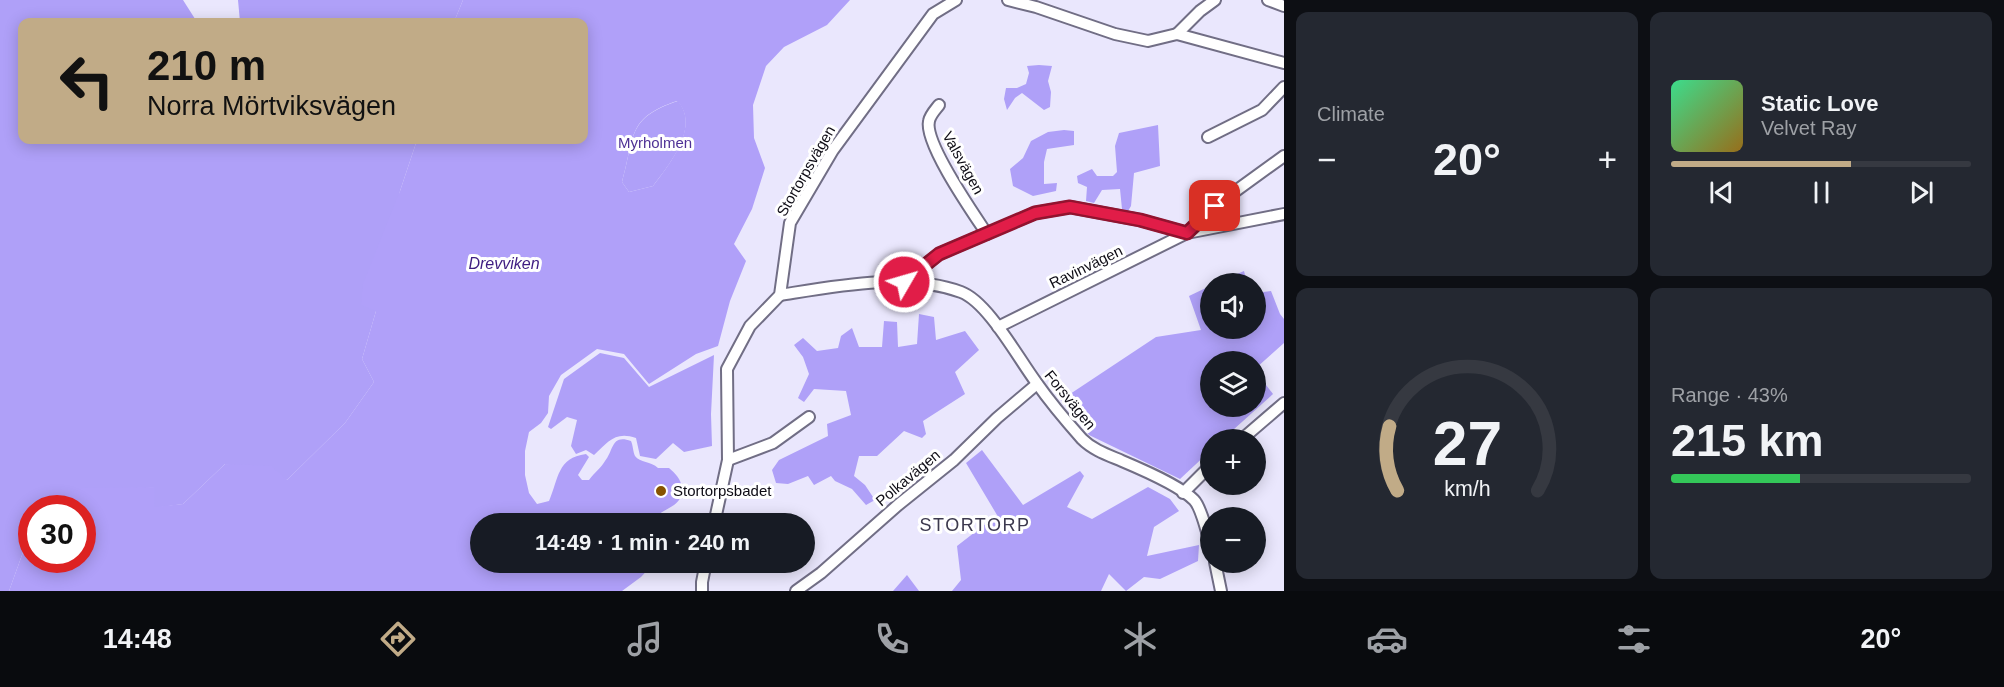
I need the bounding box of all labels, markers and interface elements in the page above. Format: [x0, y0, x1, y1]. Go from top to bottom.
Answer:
icon: left [48, 42, 126, 120]
text: 210 m [147, 42, 266, 89]
text: Norra Mörtviksvägen [147, 91, 396, 121]
text: Static Love [1761, 91, 1878, 116]
text: Climate [1317, 103, 1385, 125]
text: Velvet Ray [1761, 117, 1857, 139]
street label: Stortorpsvägen [773, 122, 838, 219]
street label: Valsvägen [939, 128, 988, 197]
park label: Myrholmen [618, 134, 692, 151]
text: 20° [1433, 134, 1501, 185]
text: − [1317, 141, 1336, 178]
text: + [1598, 141, 1617, 178]
icon: previous [1705, 176, 1738, 209]
icon: pause [1805, 176, 1838, 209]
icon: next [1905, 176, 1938, 209]
pin [1189, 180, 1240, 231]
icon: arrive [1198, 189, 1231, 222]
street label: Ravinvägen [1046, 242, 1125, 292]
position arrow [872, 250, 936, 314]
water label: Drevviken [468, 255, 540, 272]
map controls [1200, 273, 1266, 573]
button: sound [1200, 273, 1266, 339]
button: layers [1200, 351, 1266, 417]
street label: Forsvägen [1041, 367, 1099, 433]
text: Range · 43% [1671, 384, 1788, 406]
text: 27 [1432, 409, 1502, 478]
text: 215 km [1671, 415, 1824, 466]
button: + [1200, 429, 1266, 495]
street label: Polkavägen [872, 446, 943, 509]
text: km/h [1444, 477, 1490, 501]
place label: Stortorpsbadet [673, 482, 772, 499]
marker: Stortorpsbadet [654, 484, 668, 498]
speed limit sign: 30 [18, 495, 96, 573]
button: − [1200, 507, 1266, 573]
district label: STORTORP [919, 515, 1031, 535]
text: 14:49 · 1 min · 240 m [535, 530, 750, 555]
icon: directions [377, 618, 419, 660]
icon: music [624, 618, 666, 660]
icon: phone [871, 618, 913, 660]
icon: climate [1119, 618, 1161, 660]
icon: car [1366, 618, 1408, 660]
icon: filters [1613, 618, 1655, 660]
text: 14:48 [103, 624, 172, 654]
text: 20° [1860, 624, 1901, 654]

